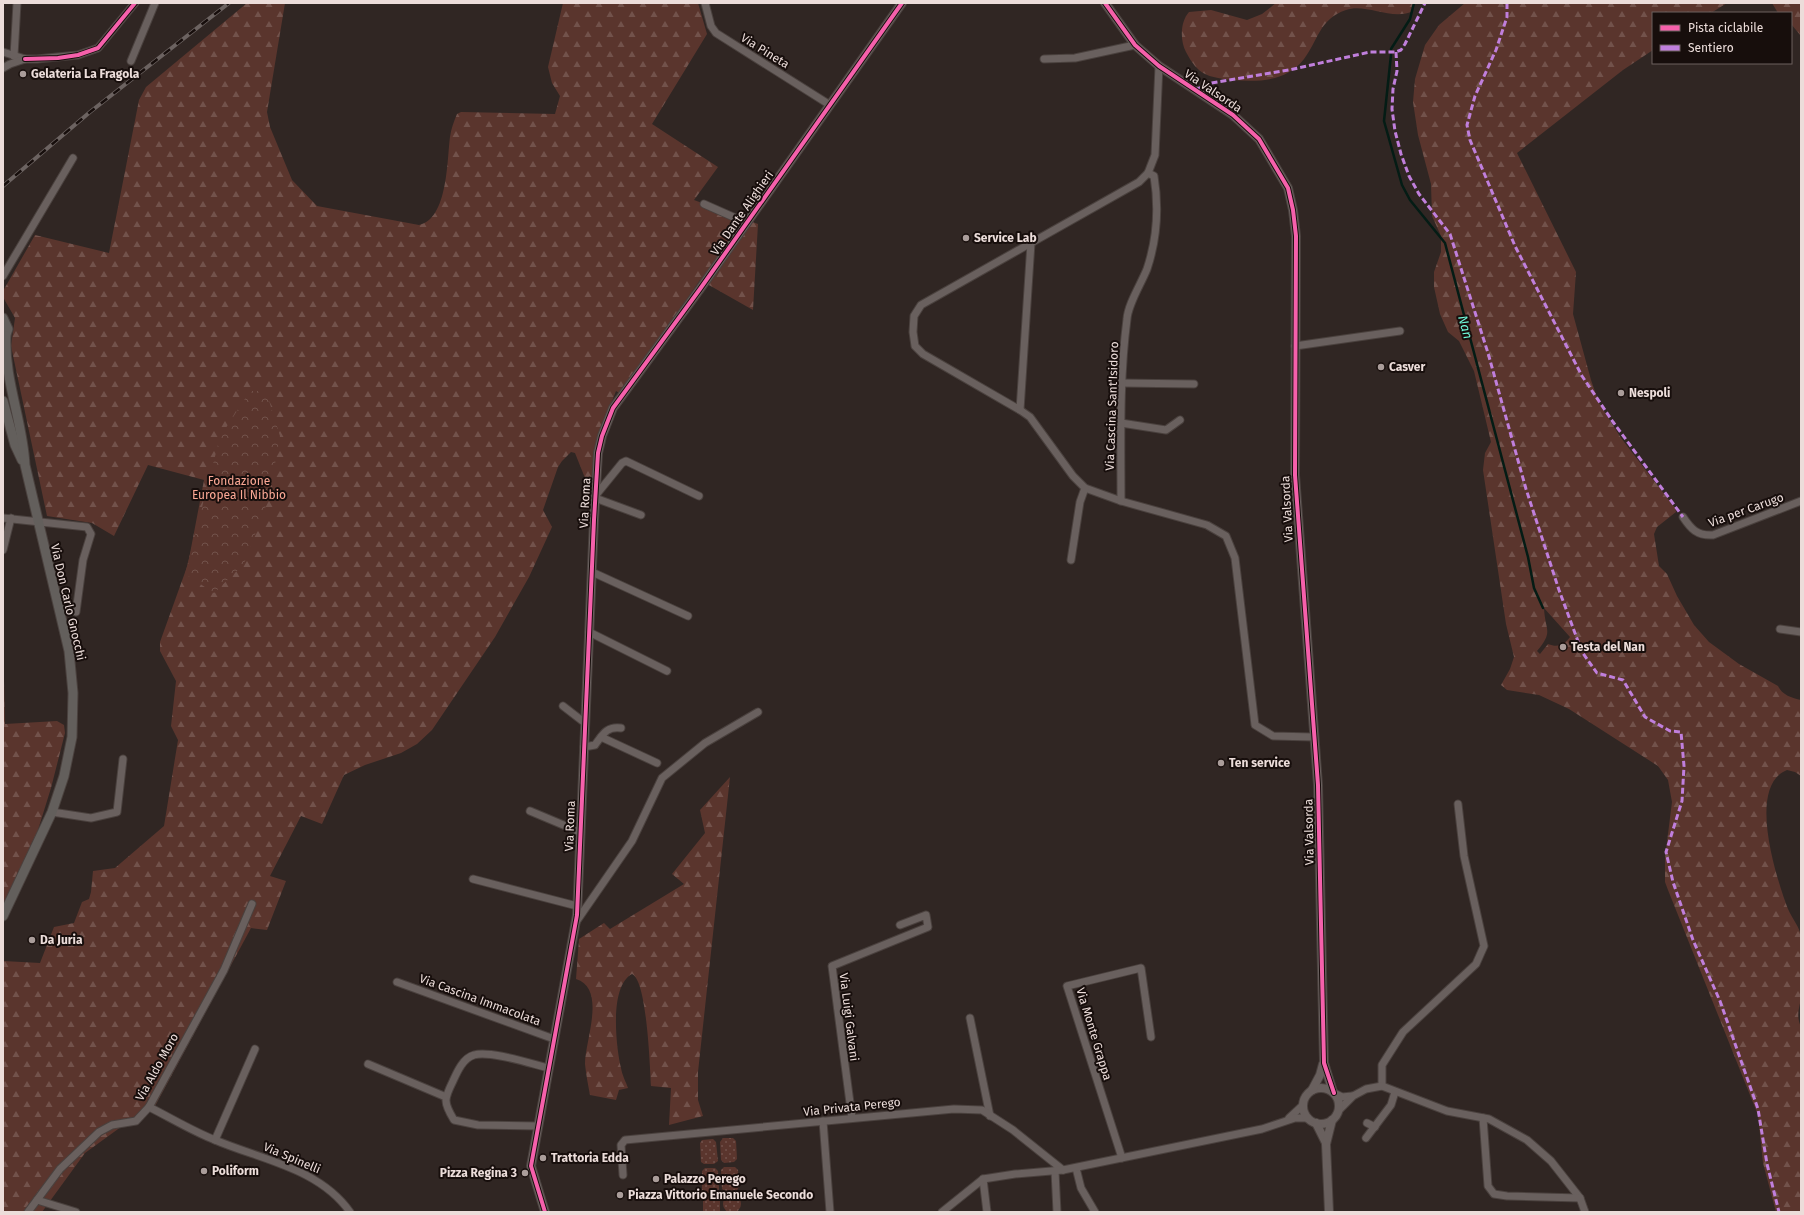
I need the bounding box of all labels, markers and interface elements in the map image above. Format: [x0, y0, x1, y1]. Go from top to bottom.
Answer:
legend [1652, 12, 1792, 64]
text: Pista ciclabile [1688, 21, 1763, 35]
street label: Via Pineta [738, 31, 792, 71]
text: Sentiero [1688, 41, 1734, 55]
place label: Gelateria La Fragola [31, 67, 140, 81]
street label: Via Valsorda [1182, 67, 1244, 115]
marker: Gelateria La Fragola [18, 69, 28, 79]
street label: Via Dante Alighieri [708, 168, 776, 258]
place label: Service Lab [974, 231, 1037, 245]
marker: Service Lab [961, 233, 971, 243]
water label: Nan [1455, 314, 1476, 341]
street label: Via Cascina Sant'Isidoro [1103, 341, 1121, 471]
place label: Casver [1389, 360, 1425, 374]
marker: Casver [1376, 362, 1386, 372]
place label: Nespoli [1629, 386, 1671, 400]
marker: Nespoli [1616, 388, 1626, 398]
park label: Fondazione Europea Il Nibbio [192, 474, 286, 502]
street label: Via Valsorda [1278, 475, 1296, 543]
street label: Via Roma [577, 477, 593, 529]
street label: Via per Carugo [1706, 490, 1786, 530]
street label: Via Don Carlo Gnocchi [48, 542, 88, 662]
place label: Testa del Nan [1571, 640, 1645, 654]
marker: Testa del Nan [1558, 642, 1568, 652]
place label: Ten service [1229, 756, 1290, 770]
marker: Ten service [1216, 758, 1226, 768]
street label: Via Valsorda [1301, 799, 1317, 865]
street label: Via Roma [562, 800, 578, 852]
place label: Da Juria [40, 933, 83, 947]
marker: Da Juria [27, 935, 37, 945]
street label: Via Cascina Immacolata [417, 972, 543, 1028]
street label: Via Luigi Galvani [837, 972, 861, 1062]
street label: Via Monte Grappa [1073, 986, 1115, 1082]
street label: Via Aldo Moro [133, 1031, 181, 1103]
street label: Via Privata Perego [803, 1095, 901, 1119]
street label: Via Spinelli [261, 1140, 323, 1176]
place label: Trattoria Edda [551, 1151, 629, 1165]
marker: Trattoria Edda [538, 1153, 548, 1163]
place label: Poliform [212, 1164, 259, 1178]
marker: Poliform [199, 1166, 209, 1176]
place label: Pizza Regina 3 [440, 1166, 517, 1180]
marker: Pizza Regina 3 [520, 1168, 530, 1178]
place label: Palazzo Perego [664, 1172, 746, 1186]
marker: Palazzo Perego [651, 1174, 661, 1184]
place label: Piazza Vittorio Emanuele Secondo [628, 1188, 813, 1202]
marker: Piazza Vittorio Emanuele Secondo [615, 1190, 625, 1200]

